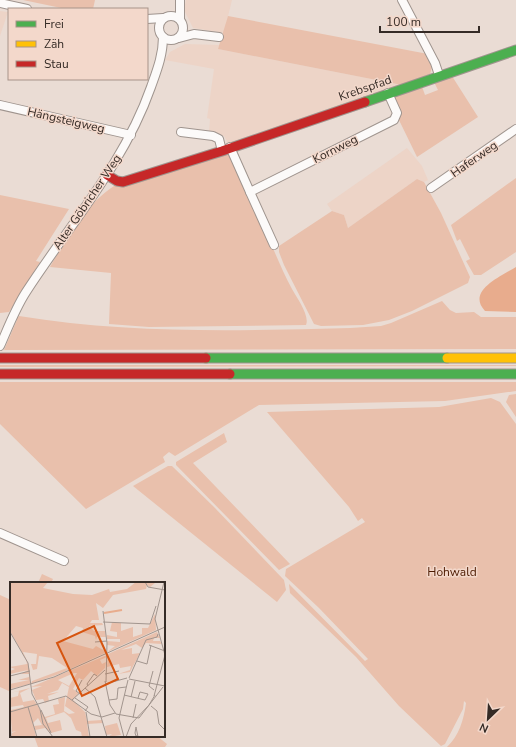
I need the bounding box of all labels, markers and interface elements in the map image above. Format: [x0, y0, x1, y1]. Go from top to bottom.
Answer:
legend [8, 8, 148, 80]
scale bar [380, 8, 479, 34]
text: 100 m [386, 14, 421, 30]
text: Frei [44, 16, 64, 32]
text: Zäh [44, 36, 64, 52]
text: Stau [44, 56, 69, 72]
street label: Krebspfad [336, 71, 394, 105]
street label: Hängsteigweg [26, 103, 106, 137]
street label: Kornweg [310, 131, 360, 167]
street label: Haferweg [447, 137, 501, 181]
street label: Alter Göbricher Weg [49, 151, 125, 253]
park label: Hohwald [427, 564, 477, 580]
inset map [10, 582, 165, 737]
north arrow [468, 699, 508, 739]
text: N [477, 719, 491, 736]

